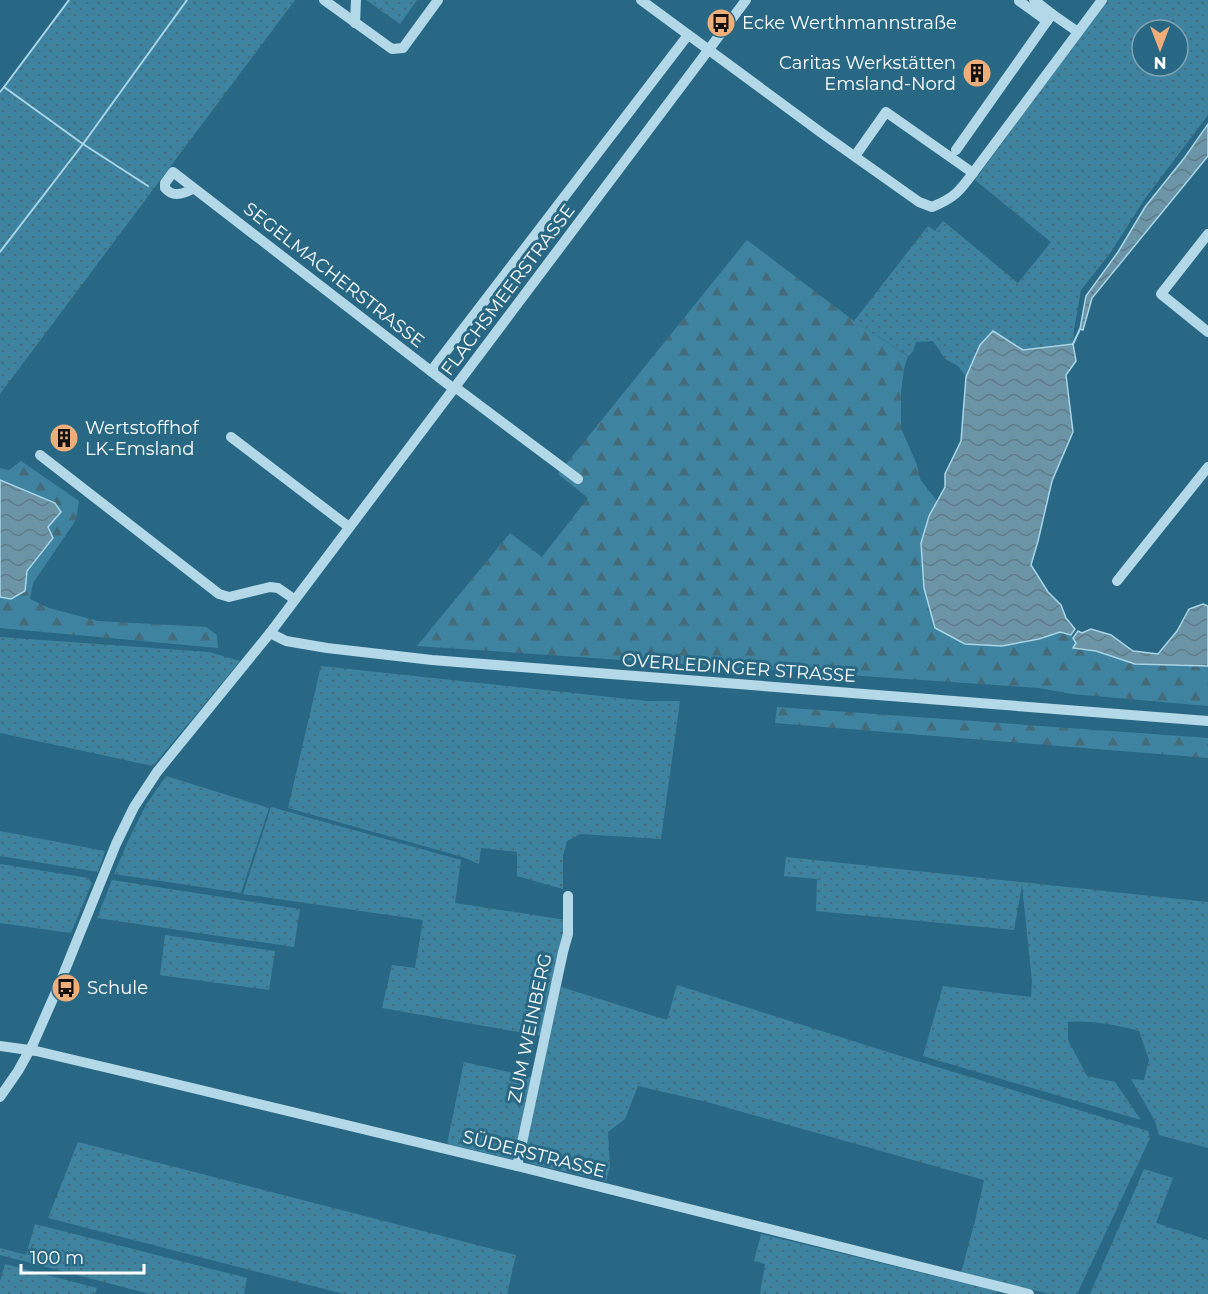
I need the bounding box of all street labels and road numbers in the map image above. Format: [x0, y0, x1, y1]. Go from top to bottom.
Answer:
street label: SEGELMACHERSTRASSE [239, 198, 429, 352]
street label: FLACHSMEERSTRASSE [436, 200, 580, 380]
street label: OVERLEDINGER STRASSE [621, 649, 857, 687]
street label: ZUM WEINBERG [503, 951, 557, 1105]
street label: SÜDERSTRASSE [460, 1126, 608, 1182]

